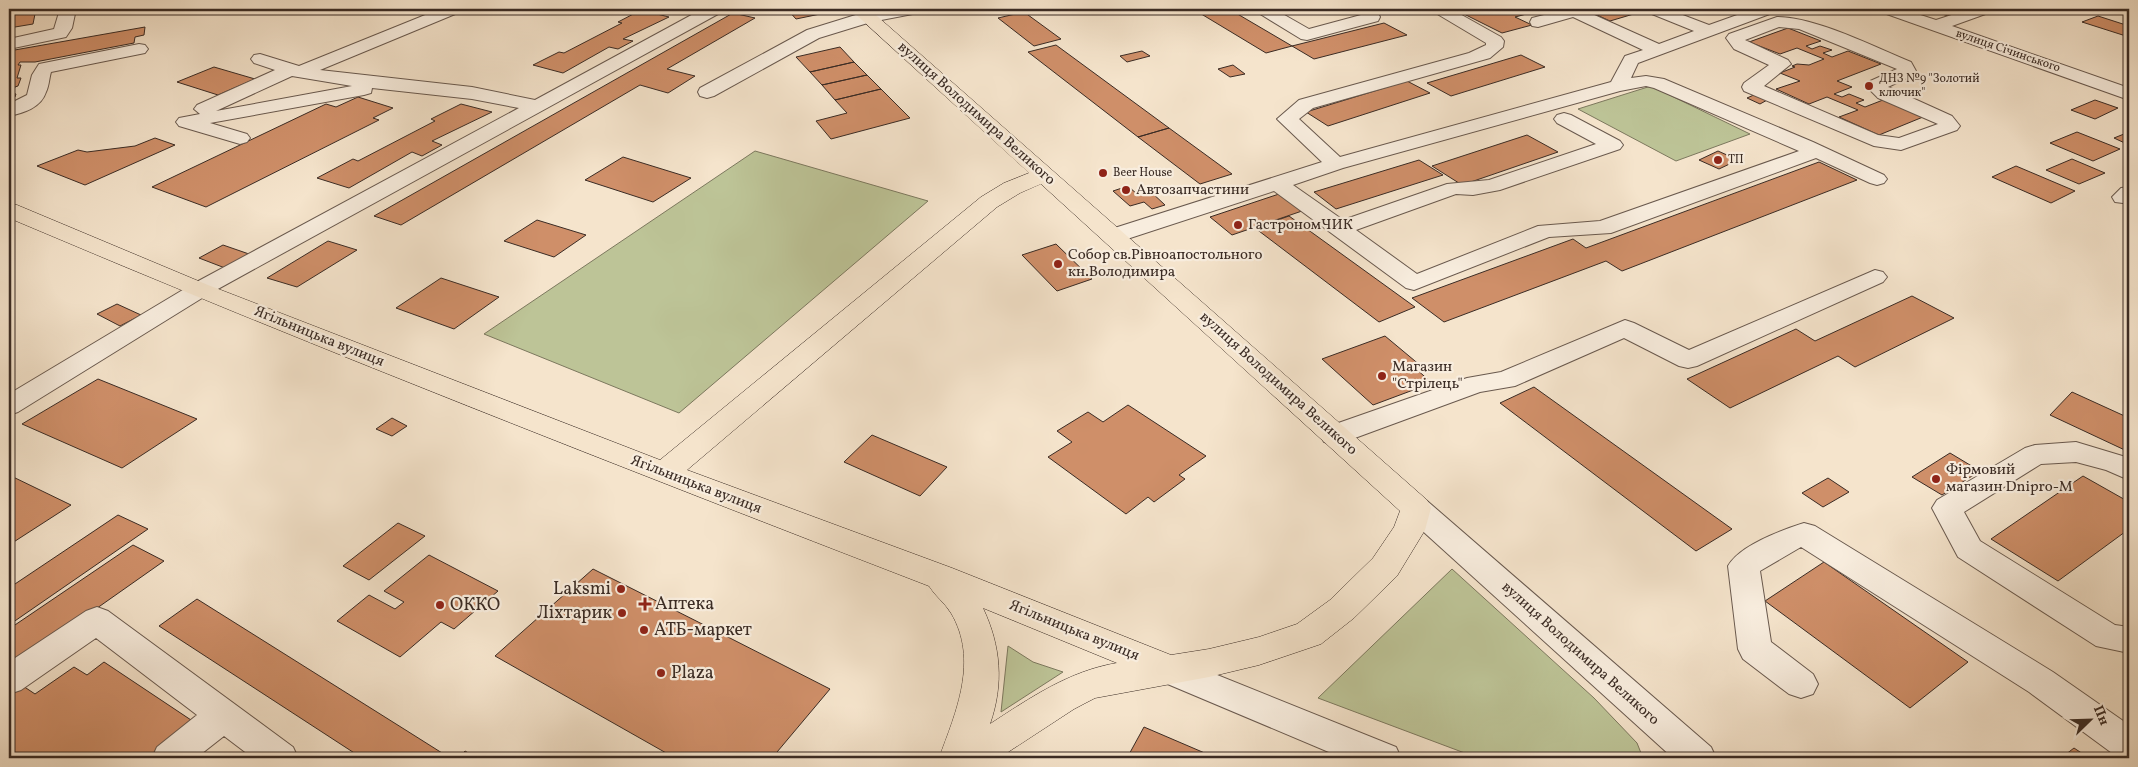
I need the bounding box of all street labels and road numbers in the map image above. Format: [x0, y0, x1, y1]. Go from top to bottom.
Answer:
street label: вулиця Січинського [1954, 26, 2062, 76]
street label: вулиця Володимира Великого [893, 37, 1059, 191]
street label: Ягільницька вулиця [251, 301, 387, 373]
street label: вулиця Володимира Великого [1195, 307, 1361, 461]
street label: Ягільницька вулиця [628, 450, 765, 520]
street label: вулиця Володимира Великого [1497, 577, 1663, 731]
street label: Ягільницька вулиця [1006, 595, 1142, 667]

